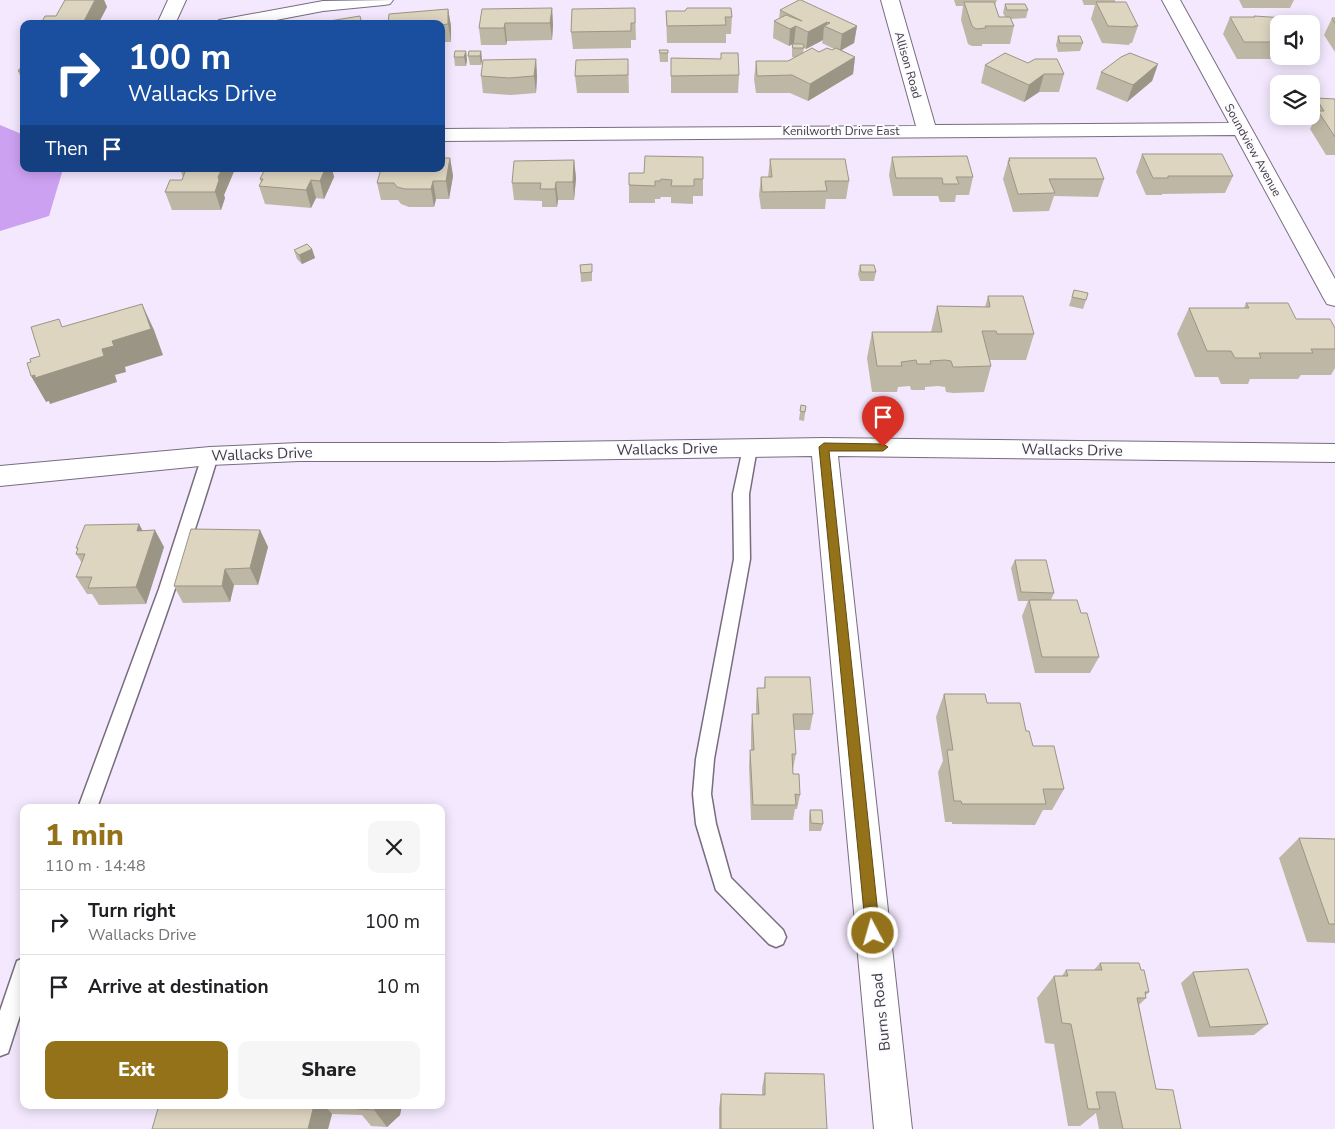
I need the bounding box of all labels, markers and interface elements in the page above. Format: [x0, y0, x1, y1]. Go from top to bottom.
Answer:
map controls [1270, 15, 1320, 125]
button: sound [1270, 15, 1320, 65]
street label: Allison Road [891, 30, 925, 100]
text: 100 m [128, 34, 231, 81]
icon: right [45, 40, 110, 105]
button: layers [1270, 75, 1320, 125]
text: Wallacks Drive [128, 79, 277, 109]
street label: Soundview Avenue [1221, 101, 1285, 199]
street label: Kenilworth Drive East [783, 123, 900, 139]
icon: arrive [98, 135, 126, 163]
text: Then [45, 136, 88, 162]
pin [862, 396, 904, 447]
icon: arrive [869, 403, 897, 431]
street label: Wallacks Drive [616, 438, 718, 460]
street label: Wallacks Drive [1021, 439, 1123, 461]
street label: Wallacks Drive [211, 442, 313, 466]
text: 1 min [45, 815, 124, 856]
button: close [368, 821, 420, 873]
text: 110 m · 14:48 [45, 855, 146, 877]
text: Turn right [88, 898, 175, 924]
position arrow [846, 906, 898, 958]
icon: right [45, 908, 73, 936]
text: 100 m [365, 909, 420, 935]
text: Wallacks Drive [88, 924, 196, 946]
street label: Burns Road [867, 972, 895, 1052]
icon: arrive [45, 973, 73, 1001]
text: Arrive at destination [88, 974, 269, 1000]
text: 10 m [376, 974, 420, 1000]
button: Exit [45, 1041, 228, 1099]
button: Share [238, 1041, 420, 1099]

